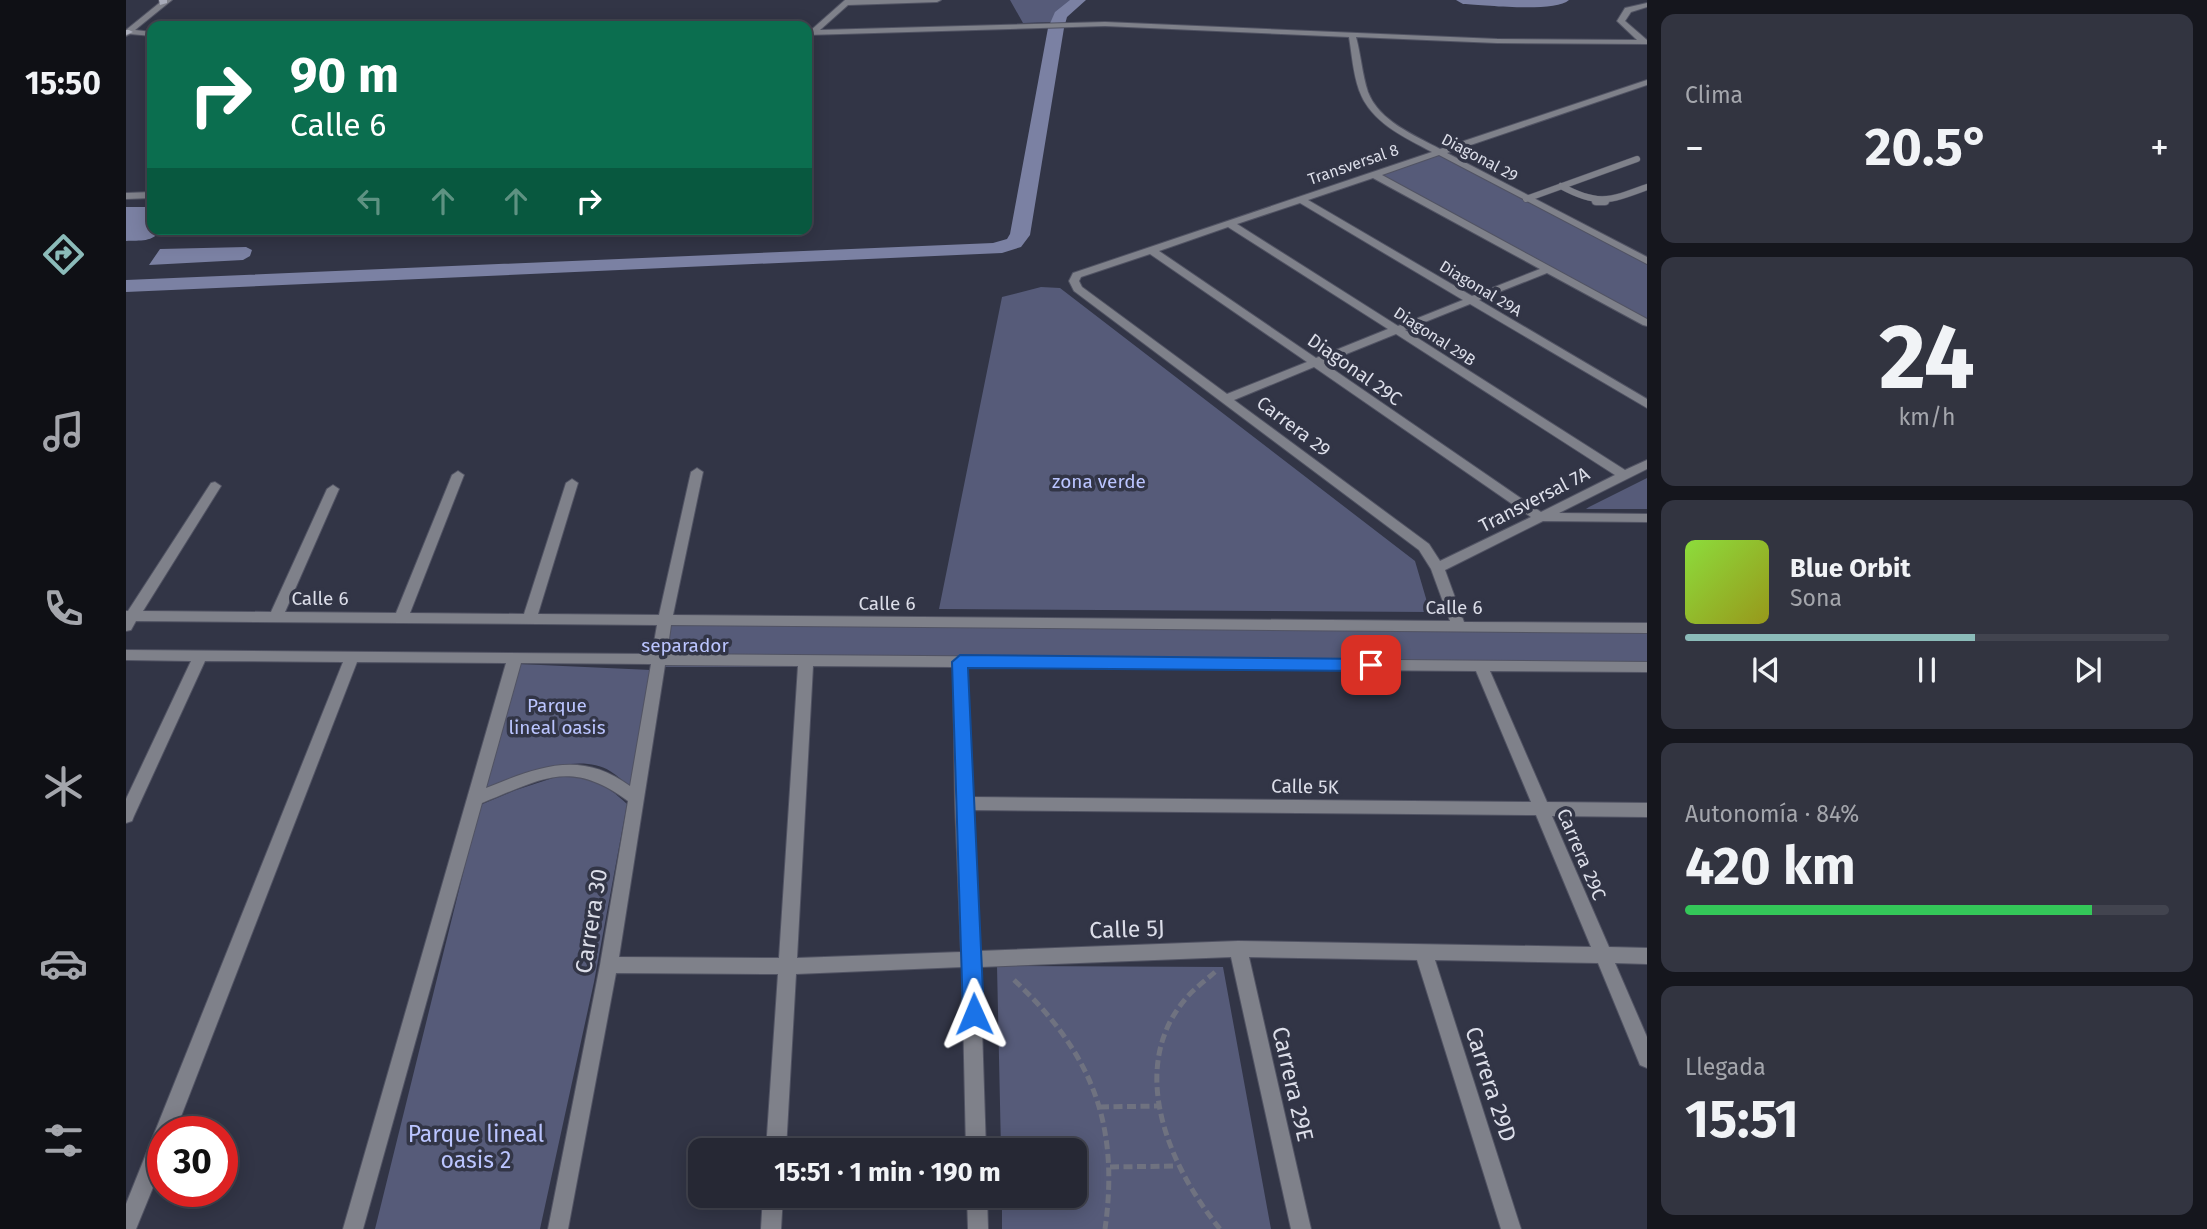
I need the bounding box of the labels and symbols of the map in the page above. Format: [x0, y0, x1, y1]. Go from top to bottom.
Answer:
street label: Diagonal 29 [1438, 129, 1521, 185]
street label: Transversal 8 [1305, 140, 1401, 189]
street label: Diagonal 29A [1436, 256, 1526, 321]
street label: Diagonal 29B [1390, 303, 1479, 370]
street label: Diagonal 29C [1303, 328, 1407, 411]
street label: Carrera 29 [1252, 391, 1335, 462]
street label: Transversal 7A [1475, 462, 1593, 537]
park label: zona verde [1052, 470, 1146, 493]
street label: Calle 6 [291, 587, 349, 610]
street label: Calle 6 [858, 592, 916, 615]
street label: Calle 6 [1425, 596, 1483, 619]
park label: separador [641, 634, 729, 657]
pin [1341, 635, 1401, 695]
park label: Parque lineal oasis [508, 694, 606, 739]
street label: Calle 5K [1271, 774, 1340, 799]
street label: Carrera 29C [1552, 805, 1611, 904]
street label: Carrera 30 [569, 867, 613, 975]
street label: Calle 5J [1089, 914, 1165, 944]
position arrow [937, 977, 1011, 1051]
street label: Carrera 29D [1459, 1023, 1523, 1145]
street label: Carrera 29E [1266, 1024, 1320, 1144]
speed limit sign: 30 [147, 1116, 238, 1207]
park label: Parque lineal oasis 2 [408, 1120, 545, 1174]

